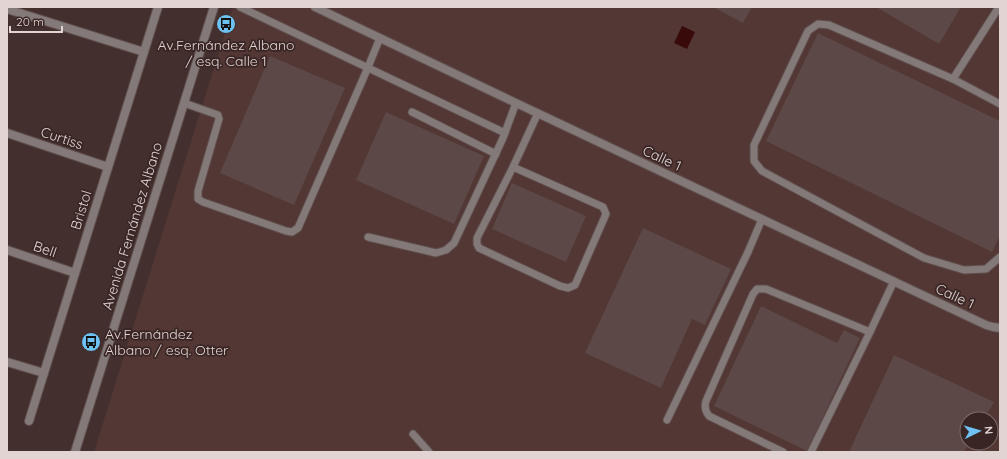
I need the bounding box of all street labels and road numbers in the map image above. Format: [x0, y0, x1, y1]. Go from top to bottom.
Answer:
street label: Curtiss [39, 123, 85, 153]
street label: Avenida Fernández Albano [98, 140, 166, 312]
street label: Calle 1 [640, 141, 684, 175]
street label: Bristol [66, 188, 96, 232]
street label: Bell [31, 237, 59, 261]
street label: Calle 1 [933, 279, 977, 313]

